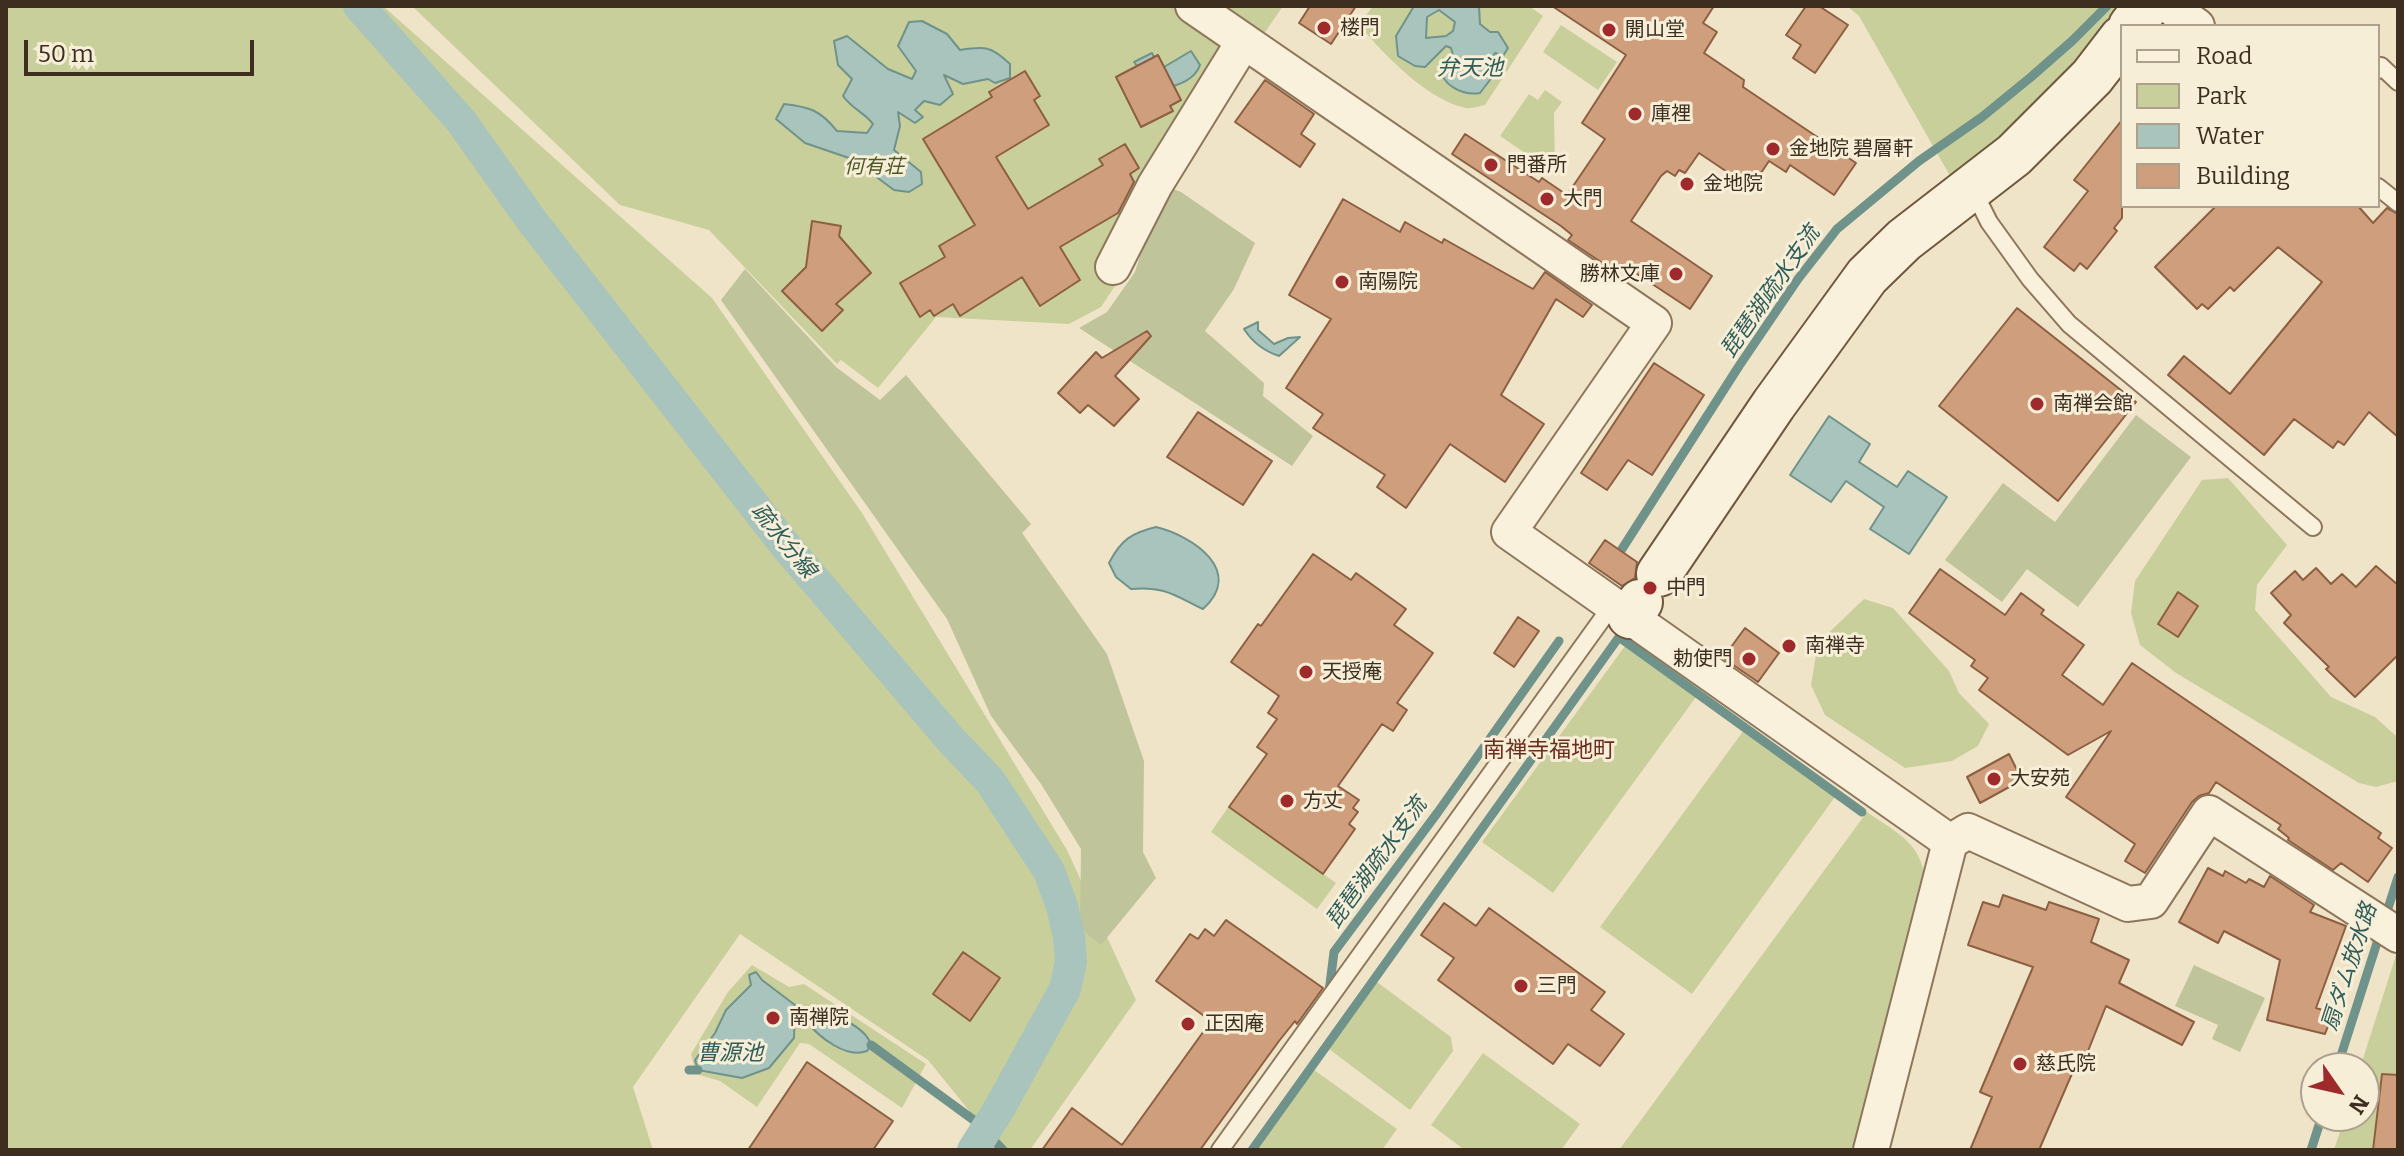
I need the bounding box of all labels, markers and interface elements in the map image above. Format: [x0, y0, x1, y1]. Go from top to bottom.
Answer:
place label: 楼門 [1340, 16, 1380, 40]
place label: 開山堂 [1625, 18, 1685, 42]
marker: 楼門 [1315, 19, 1333, 37]
marker: 開山堂 [1600, 21, 1618, 39]
scale bar [28, 24, 258, 74]
legend [2120, 24, 2380, 208]
text: 50 m [38, 40, 94, 68]
text: Road [2196, 42, 2252, 70]
water label: 弁天池 [1437, 56, 1503, 82]
text: Park [2196, 82, 2247, 110]
place label: 庫裡 [1651, 102, 1691, 126]
marker: 庫裡 [1626, 105, 1644, 123]
text: Water [2196, 122, 2264, 150]
place label: 金地院 碧層軒 [1789, 137, 1913, 161]
marker: 金地院 碧層軒 [1764, 140, 1782, 158]
place label: 門番所 [1507, 153, 1567, 177]
park label: 何有荘 [844, 155, 904, 179]
marker: 門番所 [1482, 156, 1500, 174]
text: Building [2196, 162, 2290, 190]
place label: 金地院 [1703, 172, 1763, 196]
marker: 金地院 [1678, 175, 1696, 193]
place label: 大門 [1563, 187, 1603, 211]
marker: 大門 [1538, 190, 1556, 208]
water label: 琵琶湖疏水支流 [1716, 221, 1826, 363]
place label: 勝林文庫 [1580, 262, 1660, 286]
marker: 勝林文庫 [1667, 265, 1685, 283]
place label: 南陽院 [1358, 270, 1418, 294]
marker: 南陽院 [1333, 273, 1351, 291]
place label: 南禅会館 [2053, 392, 2133, 416]
marker: 南禅会館 [2028, 395, 2046, 413]
water label: 疏水分線 [745, 498, 821, 584]
place label: 中門 [1666, 576, 1706, 600]
marker: 中門 [1641, 579, 1659, 597]
place label: 南禅寺 [1805, 634, 1865, 658]
marker: 南禅寺 [1780, 637, 1798, 655]
place label: 勅使門 [1673, 647, 1733, 671]
marker: 勅使門 [1740, 650, 1758, 668]
place label: 天授庵 [1322, 660, 1382, 684]
marker: 天授庵 [1297, 663, 1315, 681]
district label: 南禅寺福地町 [1483, 738, 1615, 764]
place label: 大安苑 [2010, 767, 2070, 791]
marker: 大安苑 [1985, 770, 2003, 788]
place label: 方丈 [1303, 789, 1343, 813]
marker: 方丈 [1278, 792, 1296, 810]
water label: 琵琶湖疏水支流 [1321, 793, 1433, 933]
water label: 扇ダム放水路 [2317, 900, 2383, 1034]
place label: 三門 [1537, 974, 1577, 998]
marker: 三門 [1512, 977, 1530, 995]
place label: 南禅院 [789, 1006, 849, 1030]
marker: 南禅院 [764, 1009, 782, 1027]
place label: 正因庵 [1204, 1012, 1264, 1036]
marker: 正因庵 [1179, 1015, 1197, 1033]
water label: 曹源池 [697, 1041, 763, 1067]
place label: 慈氏院 [2036, 1052, 2096, 1076]
north arrow [2300, 1052, 2380, 1132]
marker: 慈氏院 [2011, 1055, 2029, 1073]
text: N [2343, 1090, 2375, 1119]

